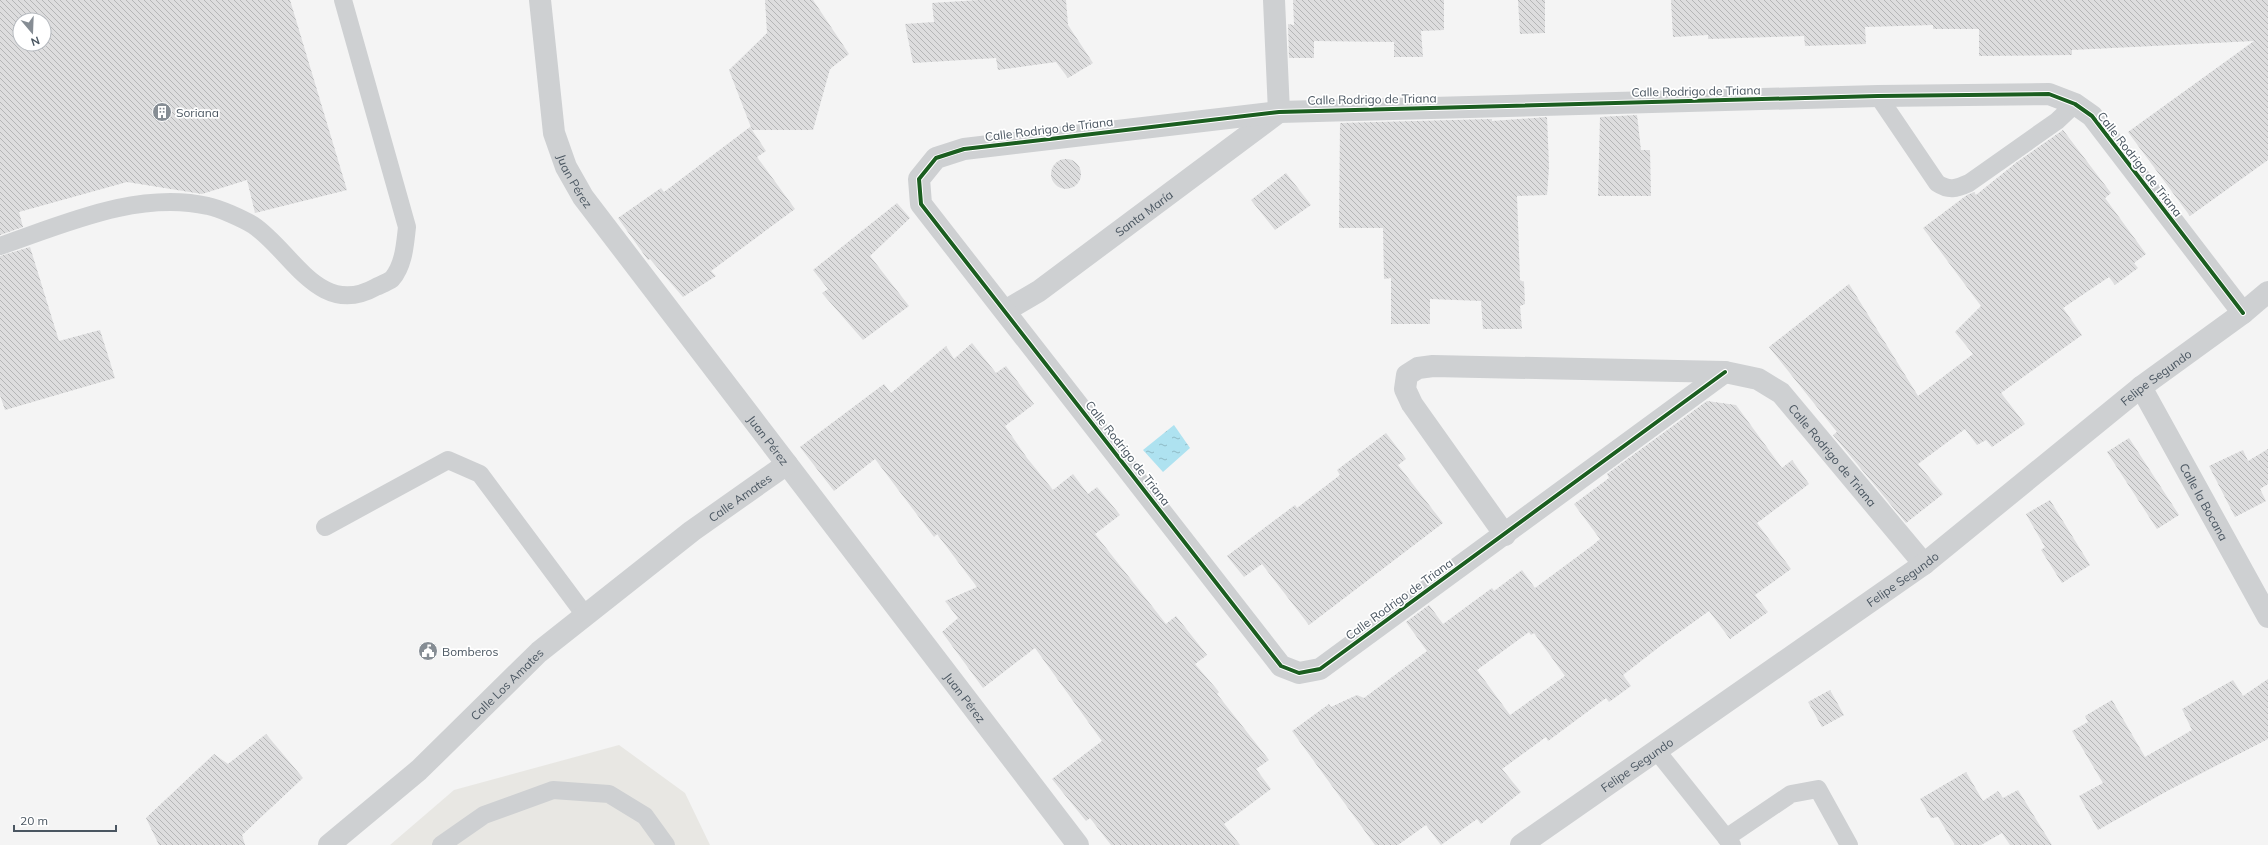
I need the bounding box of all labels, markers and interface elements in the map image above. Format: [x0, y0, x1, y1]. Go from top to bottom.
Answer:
north arrow [12, 12, 52, 52]
text: N [29, 33, 41, 49]
street label: Calle Rodrigo de Triana [1631, 82, 1761, 100]
street label: Calle Rodrigo de Triana [1307, 90, 1437, 108]
building icon: Soriana [151, 101, 173, 123]
place label: Soriana [176, 105, 219, 120]
street label: Calle Rodrigo de Triana [2094, 109, 2186, 219]
street label: Calle Rodrigo de Triana [984, 114, 1114, 144]
street label: Juan Pérez [554, 152, 596, 211]
street label: Santa María [1112, 187, 1175, 239]
street label: Felipe Segundo [2117, 346, 2194, 408]
street label: Calle Rodrigo de Triana [1082, 398, 1174, 508]
street label: Calle Rodrigo de Triana [1786, 401, 1880, 509]
street label: Juan Pérez [745, 412, 793, 468]
street label: Calle la Bocana [2177, 460, 2232, 543]
street label: Calle Amates [705, 470, 774, 525]
street label: Felipe Segundo [1863, 548, 1941, 609]
street label: Calle Rodrigo de Triana [1342, 555, 1456, 643]
public building icon: Bomberos [417, 640, 439, 662]
place label: Bomberos [442, 644, 498, 659]
street label: Calle Los Amates [467, 645, 546, 723]
street label: Juan Pérez [941, 669, 989, 726]
street label: Felipe Segundo [1598, 734, 1676, 795]
scale bar [14, 807, 116, 833]
text: 20 m [20, 813, 48, 828]

